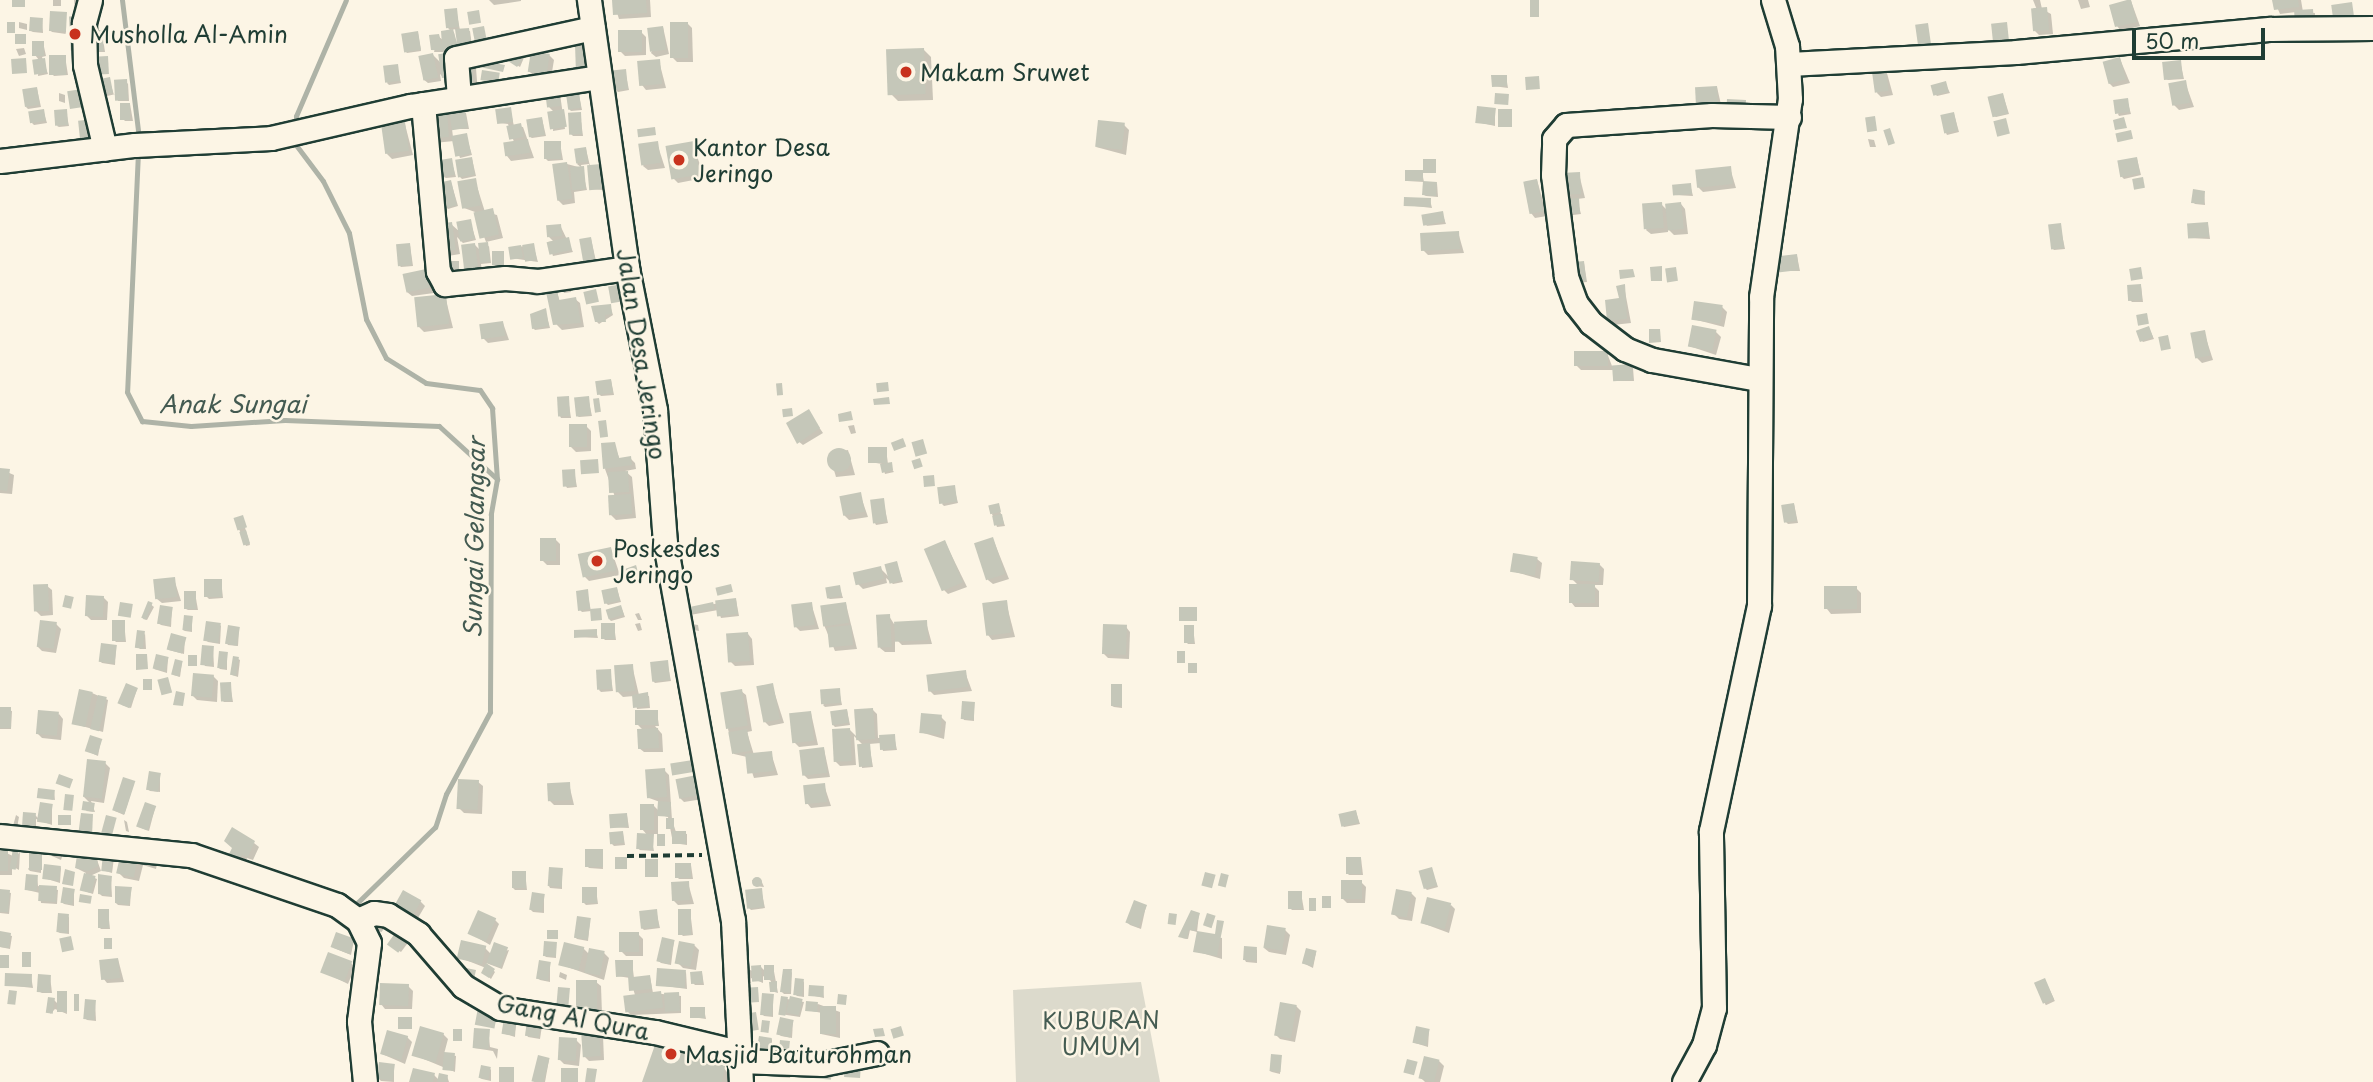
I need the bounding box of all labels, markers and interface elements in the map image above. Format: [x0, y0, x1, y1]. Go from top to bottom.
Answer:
scale bar [2135, 14, 2268, 58]
place label: Musholla Al-Amin [89, 20, 289, 48]
text: 50 m [2145, 24, 2199, 56]
marker: Musholla Al-Amin [67, 26, 83, 42]
place label: Makam Sruwet [920, 58, 1089, 86]
marker: Makam Sruwet [898, 64, 914, 80]
place label: Kantor Desa Jeringo [693, 133, 831, 187]
marker: Kantor Desa Jeringo [671, 152, 687, 168]
street label: Jalan Desa Jeringo [612, 246, 672, 462]
water label: Anak Sungai [159, 390, 307, 418]
water label: Sungai Gelangsar [458, 436, 490, 640]
place label: Poskesdes Jeringo [613, 534, 720, 588]
marker: Poskesdes Jeringo [587, 551, 607, 571]
street label: Gang Al Qura [494, 989, 652, 1045]
park label: KUBURAN UMUM [1042, 1006, 1160, 1060]
place label: Masjid Baiturohman [685, 1040, 913, 1068]
marker: Masjid Baiturohman [663, 1046, 679, 1062]

